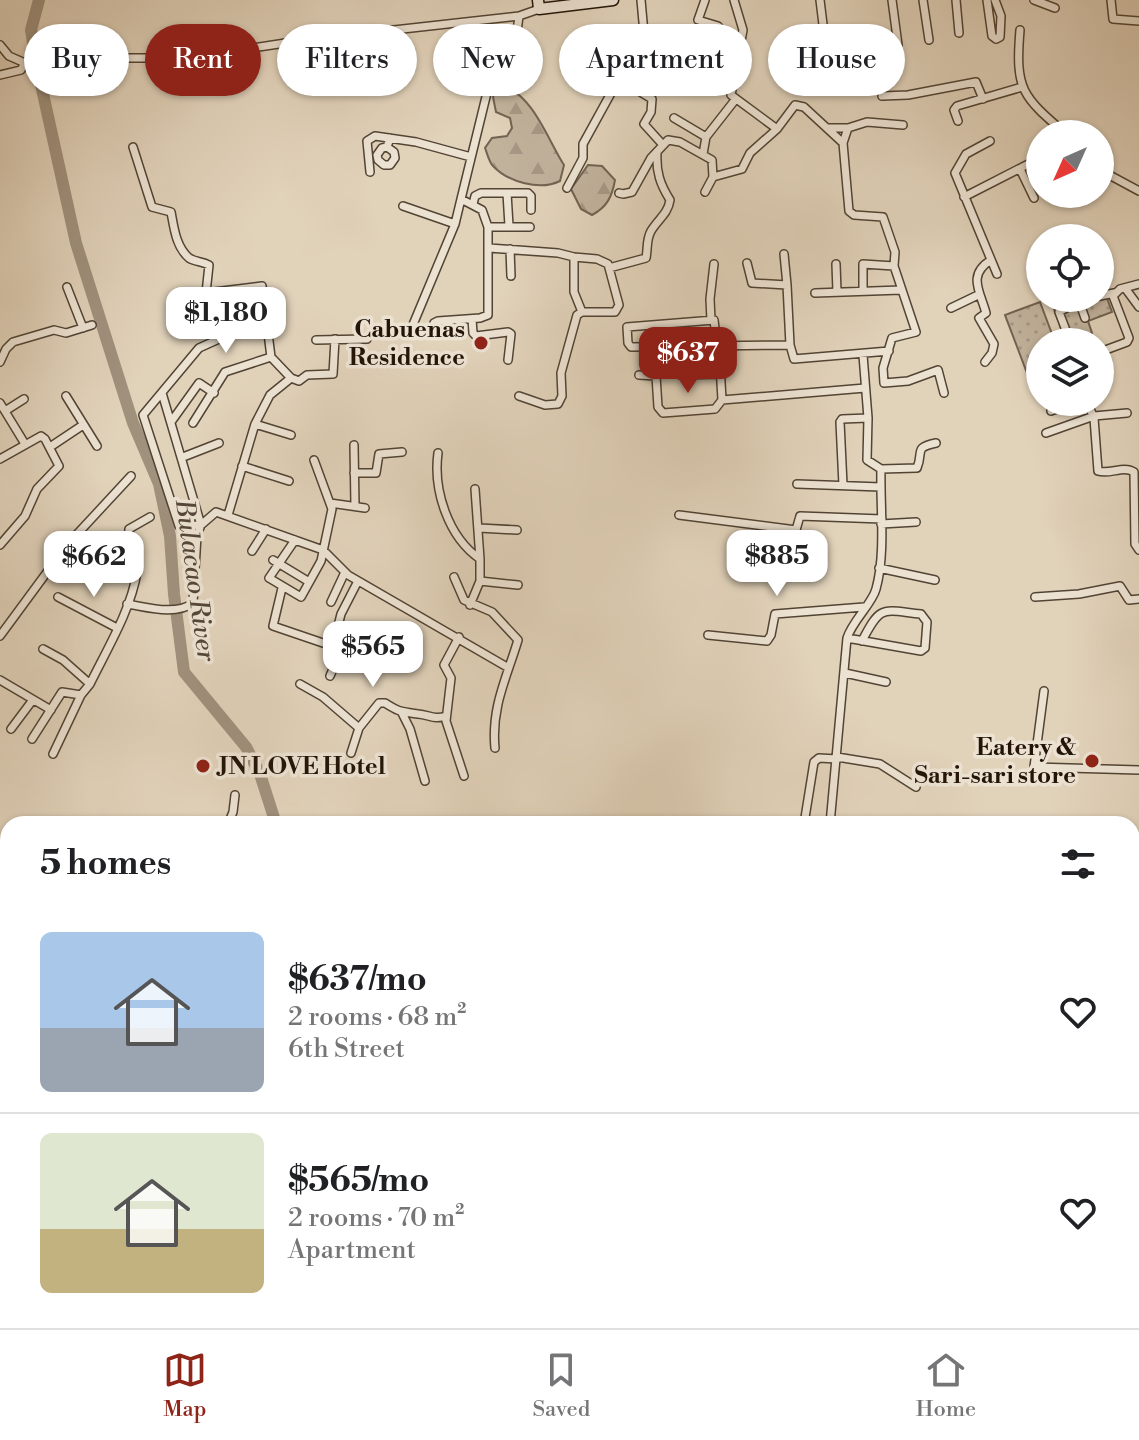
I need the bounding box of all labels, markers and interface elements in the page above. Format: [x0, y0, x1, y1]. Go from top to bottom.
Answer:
chip: Buy [24, 24, 129, 96]
chip: Rent [145, 24, 261, 96]
chip: Filters [277, 24, 417, 96]
chip: New [433, 24, 543, 96]
chip: Apartment [559, 24, 752, 96]
chip: House [768, 24, 905, 96]
north arrow [1026, 120, 1114, 208]
map controls [1026, 120, 1114, 416]
button: locate [1026, 224, 1114, 312]
pin: $1,180 [161, 287, 291, 355]
text: $1,180 [184, 297, 268, 329]
place label: Cabuenas Residence [349, 315, 465, 373]
pin: $637 [641, 327, 735, 395]
button: layers [1026, 328, 1114, 416]
marker: Cabuenas Residence [472, 334, 490, 352]
text: $637 [657, 337, 719, 369]
water label: Bulacao River [168, 496, 222, 664]
pin: $885 [730, 530, 824, 598]
pin: $662 [47, 531, 141, 599]
text: $885 [745, 540, 809, 572]
text: $662 [62, 541, 126, 573]
pin: $565 [326, 621, 420, 689]
text: $565 [341, 631, 405, 663]
place label: Eatery & Sari-sari store [914, 733, 1076, 791]
place label: JN LOVE Hotel [216, 752, 386, 782]
marker: Eatery & Sari-sari store [1083, 752, 1101, 770]
marker: JN LOVE Hotel [194, 757, 212, 775]
icon: filters [1056, 842, 1100, 886]
text: 5 homes [40, 843, 171, 885]
text: $637/mo [288, 959, 427, 1001]
icon: home [104, 964, 200, 1060]
icon: heart [1056, 990, 1100, 1034]
text: 2 rooms · 68 m² [288, 1001, 466, 1033]
text: 6th Street [288, 1033, 405, 1065]
text: $565/mo [288, 1160, 429, 1202]
icon: home [104, 1165, 200, 1261]
icon: heart [1056, 1191, 1100, 1235]
text: 2 rooms · 70 m² [288, 1202, 464, 1234]
text: Apartment [288, 1234, 416, 1266]
tab: Map [163, 1348, 207, 1423]
tab: Saved [532, 1348, 590, 1423]
tab: Home [916, 1348, 976, 1423]

